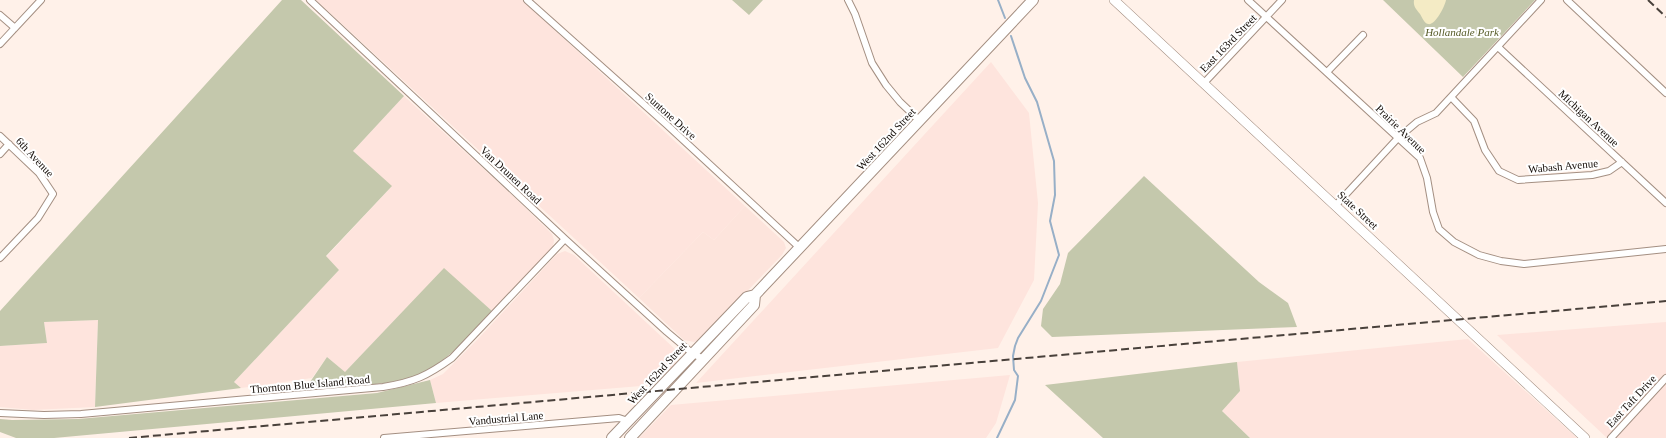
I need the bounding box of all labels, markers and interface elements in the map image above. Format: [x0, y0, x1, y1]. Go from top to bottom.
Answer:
street label: East 163rd Street [1197, 12, 1259, 74]
park label: Hollandale Park [1424, 26, 1500, 38]
street label: Michigan Avenue [1556, 87, 1622, 149]
street label: Suntone Drive [643, 90, 699, 142]
street label: Prairie Avenue [1374, 102, 1429, 156]
street label: West 162nd Street [854, 106, 918, 172]
street label: 6th Avenue [14, 135, 56, 179]
street label: Van Drunen Road [478, 144, 544, 207]
street label: Wabash Avenue [1528, 157, 1599, 175]
street label: State Street [1335, 188, 1381, 232]
street label: West 162nd Street [625, 340, 689, 406]
street label: East Taft Drive [1604, 372, 1658, 430]
street label: Thornton Blue Island Road [250, 373, 371, 395]
street label: Vandustrial Lane [468, 409, 544, 427]

